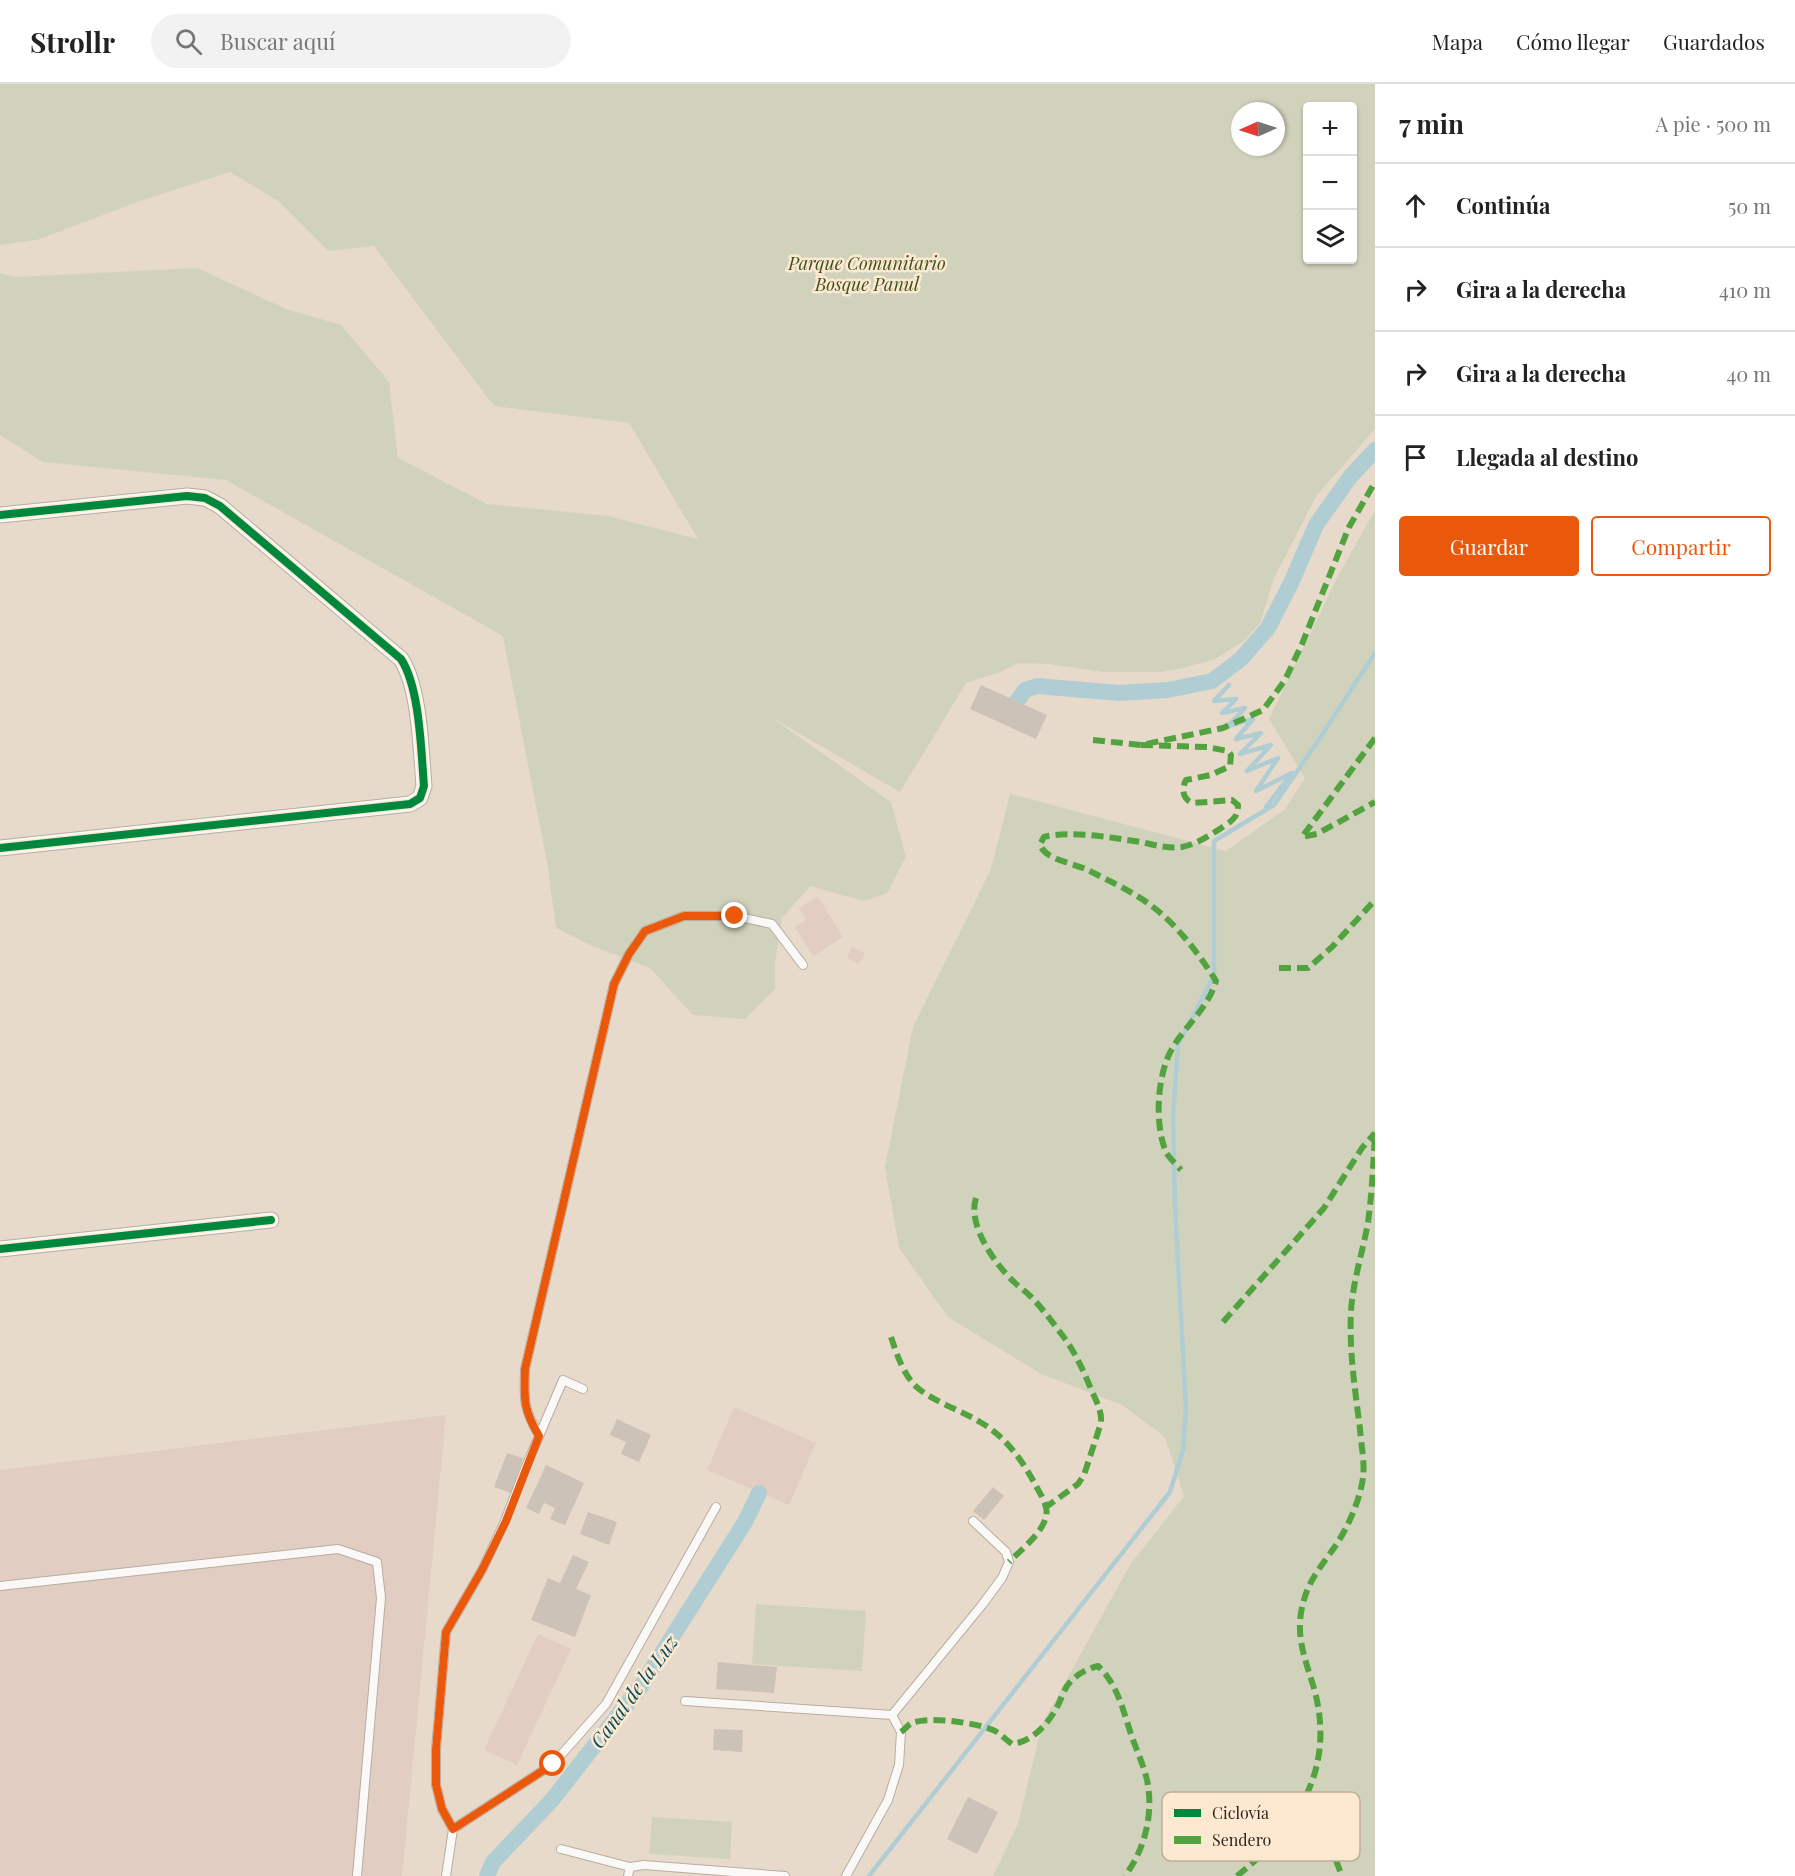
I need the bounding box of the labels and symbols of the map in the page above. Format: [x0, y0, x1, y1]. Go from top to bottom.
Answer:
north arrow [1231, 102, 1285, 156]
park label: Parque Comunitario Bosque Panul [787, 251, 946, 296]
route end [721, 902, 747, 928]
water label: Canal de la Luz [583, 1628, 684, 1753]
route start [539, 1750, 565, 1776]
legend [1162, 1792, 1360, 1861]
text: Ciclovía [1212, 1802, 1269, 1823]
text: Sendero [1212, 1829, 1271, 1850]

